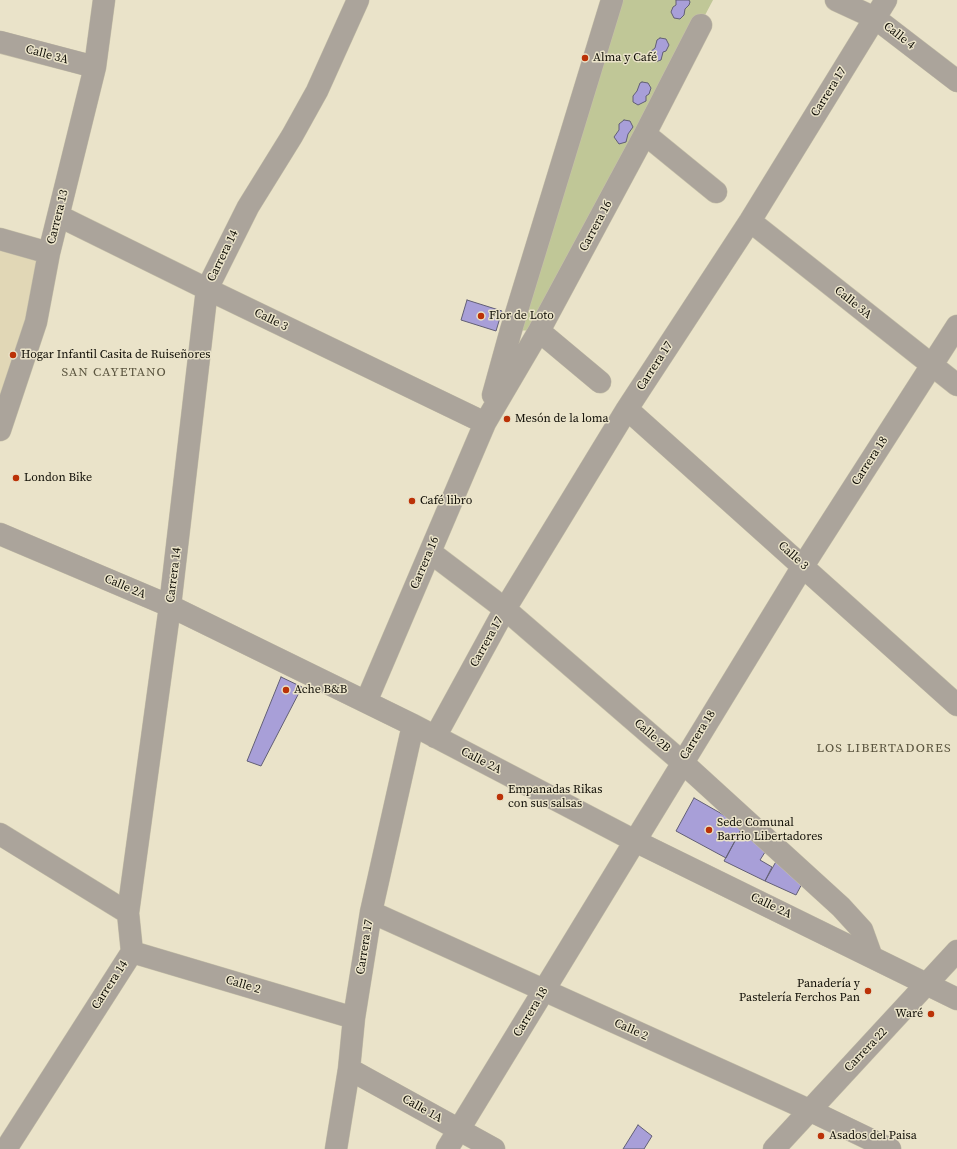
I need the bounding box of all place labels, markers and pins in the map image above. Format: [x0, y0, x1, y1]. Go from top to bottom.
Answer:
place label: Alma y Café [593, 51, 657, 65]
marker: Alma y Café [580, 53, 590, 63]
place label: Flor de Loto [489, 309, 554, 323]
marker: Flor de Loto [476, 311, 486, 321]
place label: Hogar Infantil Casita de Ruiseñores [21, 348, 210, 362]
marker: Hogar Infantil Casita de Ruiseñores [8, 350, 18, 360]
place label: Mesón de la loma [515, 412, 609, 426]
marker: Mesón de la loma [502, 414, 512, 424]
place label: London Bike [24, 471, 92, 485]
marker: London Bike [11, 473, 21, 483]
place label: Café libro [420, 494, 472, 508]
marker: Café libro [407, 496, 417, 506]
place label: Ache B&B [294, 683, 347, 697]
marker: Ache B&B [281, 685, 291, 695]
place label: Empanadas Rikas con sus salsas [508, 783, 602, 811]
marker: Empanadas Rikas con sus salsas [495, 792, 505, 802]
place label: Sede Comunal Barrio Libertadores [717, 816, 822, 844]
marker: Sede Comunal Barrio Libertadores [704, 825, 714, 835]
place label: Panadería y Pastelería Ferchos Pan [739, 977, 860, 1005]
marker: Panadería y Pastelería Ferchos Pan [863, 986, 873, 996]
place label: Waré [895, 1007, 923, 1021]
marker: Waré [926, 1009, 936, 1019]
place label: Asados del Paisa [829, 1129, 917, 1143]
marker: Asados del Paisa [816, 1131, 826, 1141]

